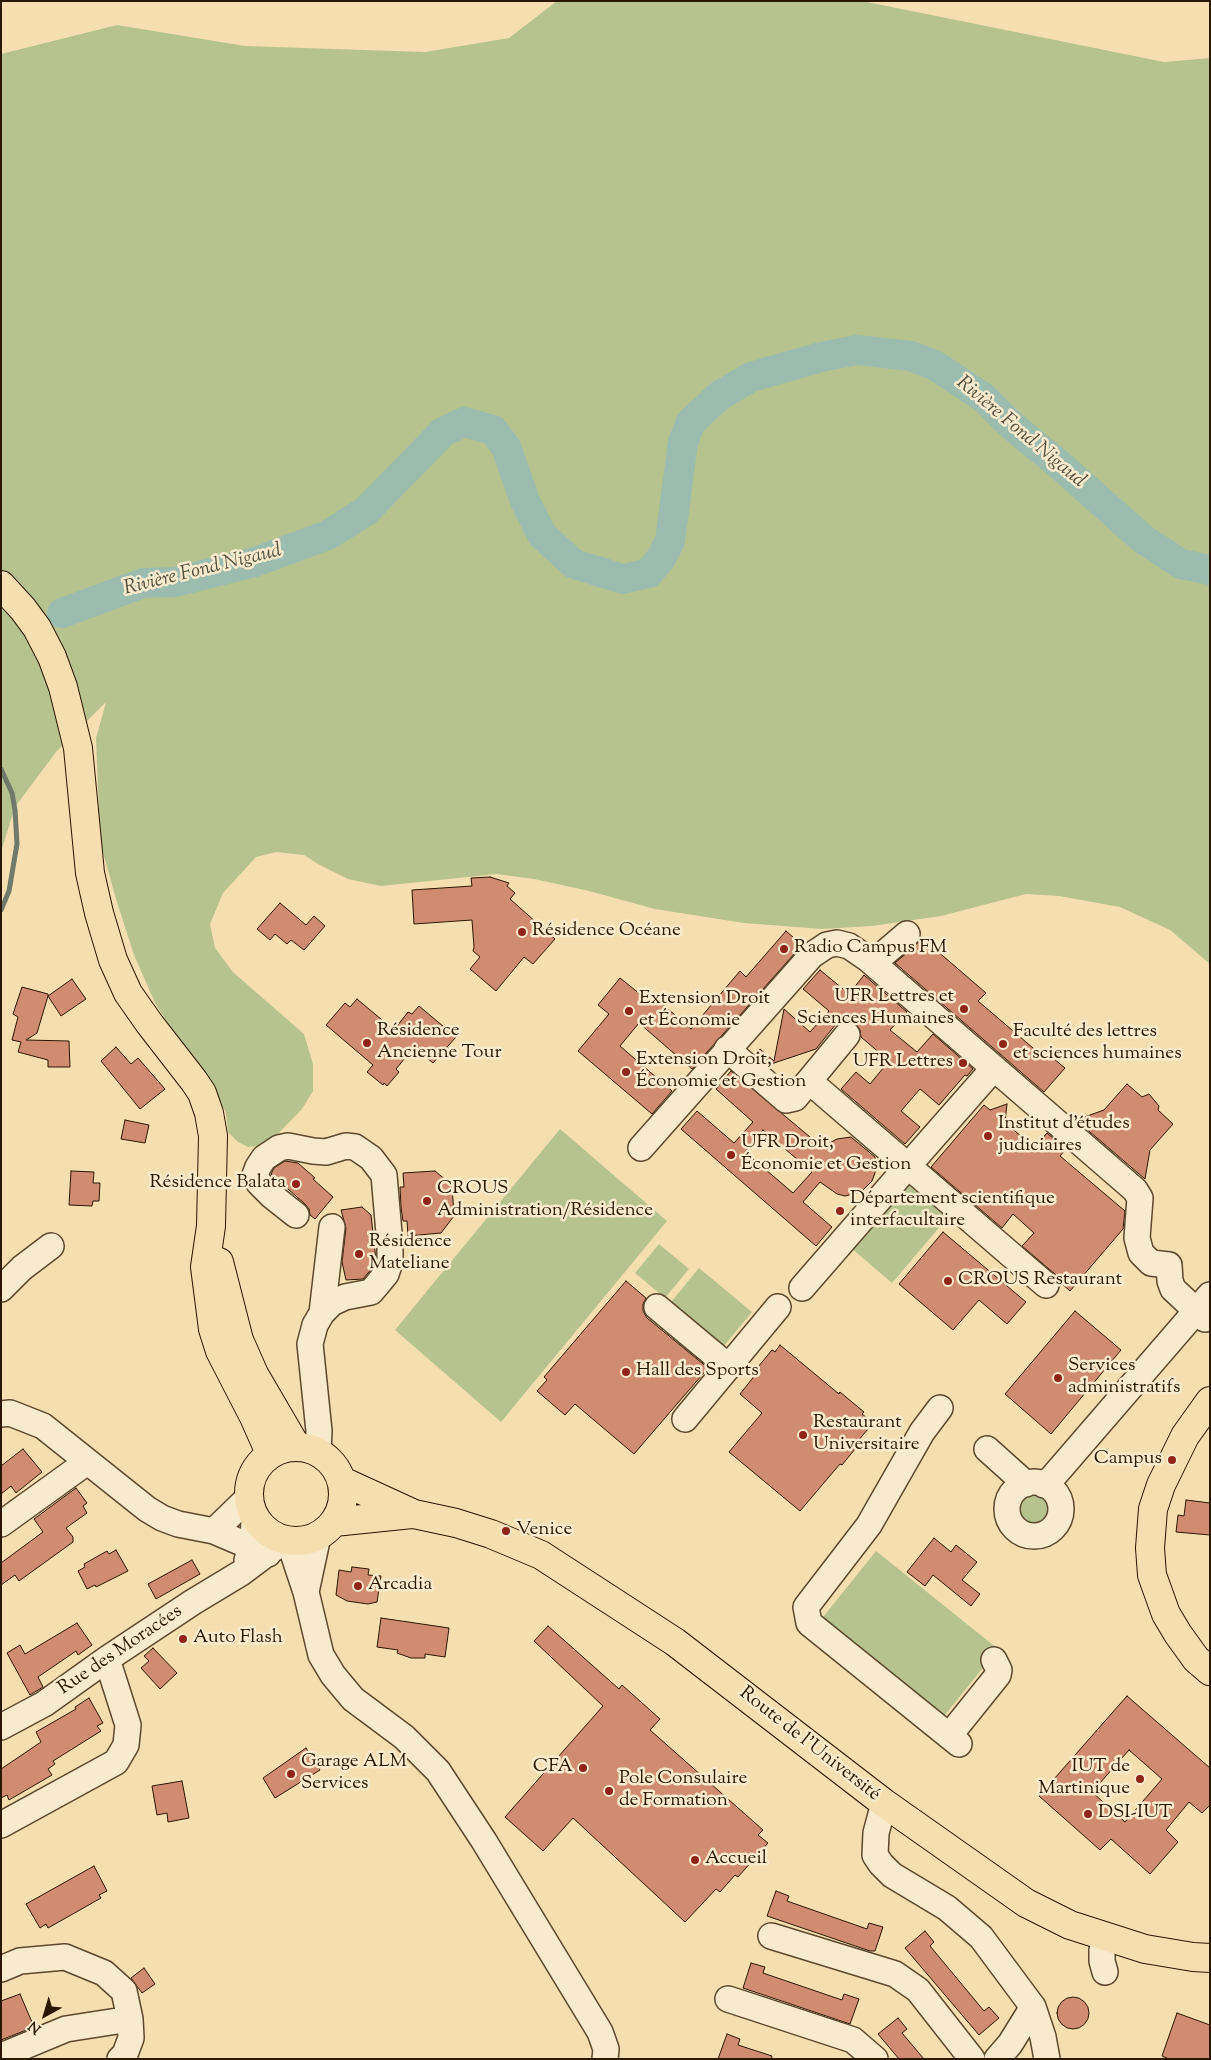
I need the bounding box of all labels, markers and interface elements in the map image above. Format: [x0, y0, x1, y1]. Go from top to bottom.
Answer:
water label: Rivière Fond Nigaud [950, 372, 1090, 494]
water label: Rivière Fond Nigaud [122, 540, 284, 602]
place label: Résidence Océane [532, 921, 681, 943]
marker: Résidence Océane [516, 926, 528, 938]
place label: Radio Campus FM [794, 938, 947, 960]
marker: Radio Campus FM [778, 943, 790, 955]
place label: UFR Lettres et Sciences Humaines [797, 987, 954, 1031]
place label: Extension Droit et Économie [639, 989, 770, 1033]
marker: UFR Lettres et Sciences Humaines [958, 1003, 970, 1015]
marker: Extension Droit et Économie [623, 1005, 635, 1017]
place label: Résidence Ancienne Tour [377, 1021, 502, 1065]
place label: Faculté des lettres et sciences humaines [1013, 1022, 1182, 1066]
marker: Résidence Ancienne Tour [361, 1037, 373, 1049]
marker: Faculté des lettres et sciences humaines [997, 1038, 1009, 1050]
place label: Extension Droit, Économie et Gestion [636, 1050, 806, 1094]
place label: UFR Lettres [853, 1052, 953, 1074]
marker: UFR Lettres [957, 1057, 969, 1069]
marker: Extension Droit, Économie et Gestion [620, 1066, 632, 1078]
place label: Institut d'études judiciaires [998, 1114, 1130, 1158]
marker: Institut d'études judiciaires [982, 1130, 994, 1142]
place label: UFR Droit, Économie et Gestion [741, 1133, 911, 1177]
marker: UFR Droit, Économie et Gestion [725, 1149, 737, 1161]
place label: Résidence Balata [150, 1173, 286, 1195]
marker: Résidence Balata [290, 1178, 302, 1190]
place label: CROUS Administration/Résidence [437, 1179, 653, 1223]
place label: Département scientifique interfacultaire [850, 1189, 1055, 1233]
marker: CROUS Administration/Résidence [421, 1195, 433, 1207]
marker: Département scientifique interfacultaire [834, 1205, 846, 1217]
place label: Résidence Mateliane [369, 1232, 452, 1276]
marker: Résidence Mateliane [353, 1248, 365, 1260]
place label: CROUS Restaurant [958, 1270, 1122, 1292]
marker: CROUS Restaurant [942, 1275, 954, 1287]
place label: Services administratifs [1068, 1356, 1181, 1400]
place label: Hall des Sports [636, 1361, 759, 1383]
marker: Hall des Sports [620, 1366, 632, 1378]
marker: Services administratifs [1052, 1372, 1064, 1384]
place label: Restaurant Universitaire [813, 1413, 920, 1457]
marker: Restaurant Universitaire [797, 1429, 809, 1441]
place label: Campus [1094, 1449, 1162, 1471]
marker: Campus [1166, 1454, 1178, 1466]
place label: Venice [516, 1520, 572, 1542]
marker: Venice [500, 1525, 512, 1537]
place label: Arcadia [368, 1575, 432, 1597]
marker: Arcadia [352, 1580, 364, 1592]
street label: Rue des Moracées [55, 1601, 187, 1701]
place label: Auto Flash [193, 1628, 283, 1650]
marker: Auto Flash [177, 1633, 189, 1645]
street label: Route de l'Université [734, 1683, 884, 1807]
place label: Garage ALM Services [301, 1752, 407, 1796]
place label: CFA [533, 1757, 573, 1779]
place label: IUT de Martinique [1038, 1757, 1130, 1801]
marker: CFA [577, 1762, 589, 1774]
marker: Garage ALM Services [285, 1768, 297, 1780]
place label: Pole Consulaire de Formation [619, 1769, 747, 1813]
marker: IUT de Martinique [1134, 1773, 1146, 1785]
marker: Pole Consulaire de Formation [603, 1785, 615, 1797]
place label: DSI-IUT [1098, 1803, 1172, 1825]
marker: DSI-IUT [1082, 1808, 1094, 1820]
place label: Accueil [705, 1849, 767, 1871]
marker: Accueil [689, 1854, 701, 1866]
north arrow [20, 1990, 70, 2040]
text: N [25, 2015, 46, 2038]

